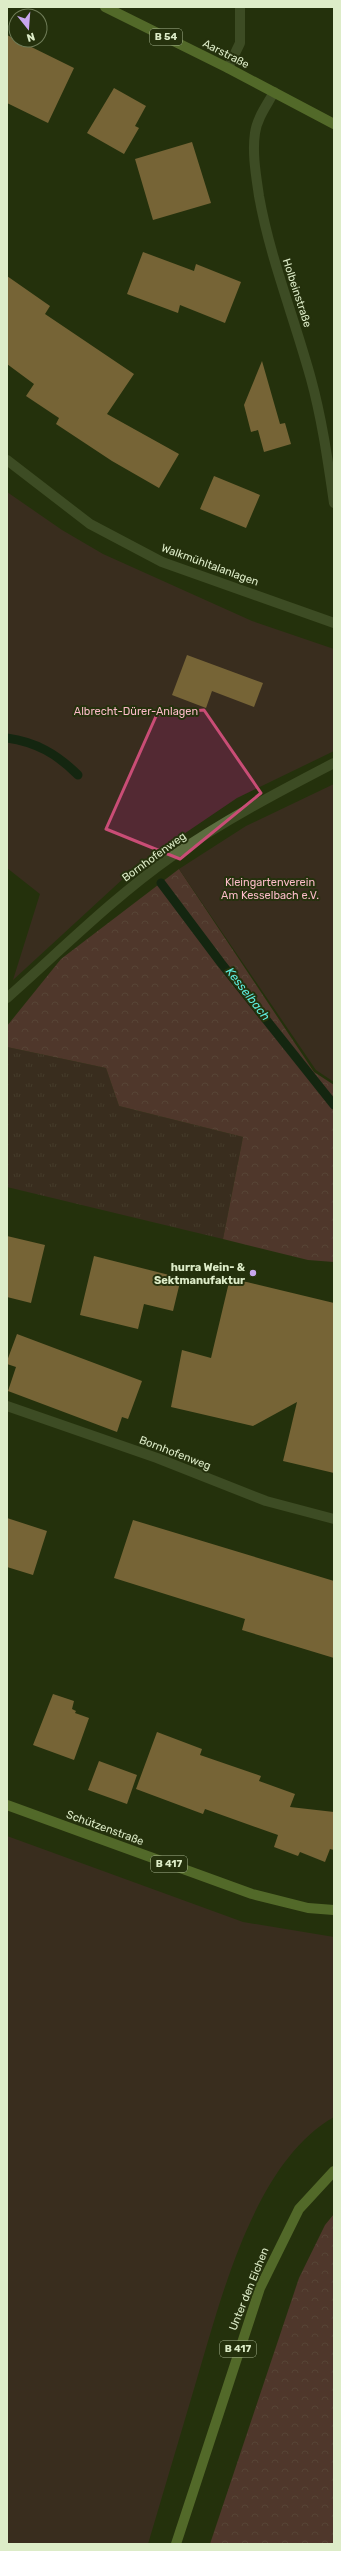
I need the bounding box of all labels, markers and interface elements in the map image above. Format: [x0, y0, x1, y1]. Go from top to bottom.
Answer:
north arrow [8, 8, 48, 48]
road number: B 54 [150, 29, 182, 45]
text: N [25, 30, 36, 44]
street label: Aarstraße [201, 37, 251, 71]
street label: Holbeinstraße [280, 257, 314, 329]
street label: Walkmühltalanlagen [160, 541, 260, 589]
park label: Albrecht-Dürer-Anlagen [74, 705, 198, 718]
street label: Bornhofenweg [120, 829, 188, 885]
park label: Kleingartenverein Am Kesselbach e.V. [221, 876, 319, 902]
water label: Kesselbach [223, 965, 273, 1023]
place label: hurra Wein- & Sektmanufaktur [154, 1261, 245, 1287]
marker: hurra Wein- & Sektmanufaktur [248, 1268, 258, 1278]
street label: Bornhofenweg [137, 1433, 213, 1473]
street label: Schützenstraße [64, 1808, 146, 1848]
road number: B 417 [151, 1856, 187, 1872]
street label: Unter den Eichen [226, 2246, 272, 2332]
road number: B 417 [220, 2341, 256, 2357]

